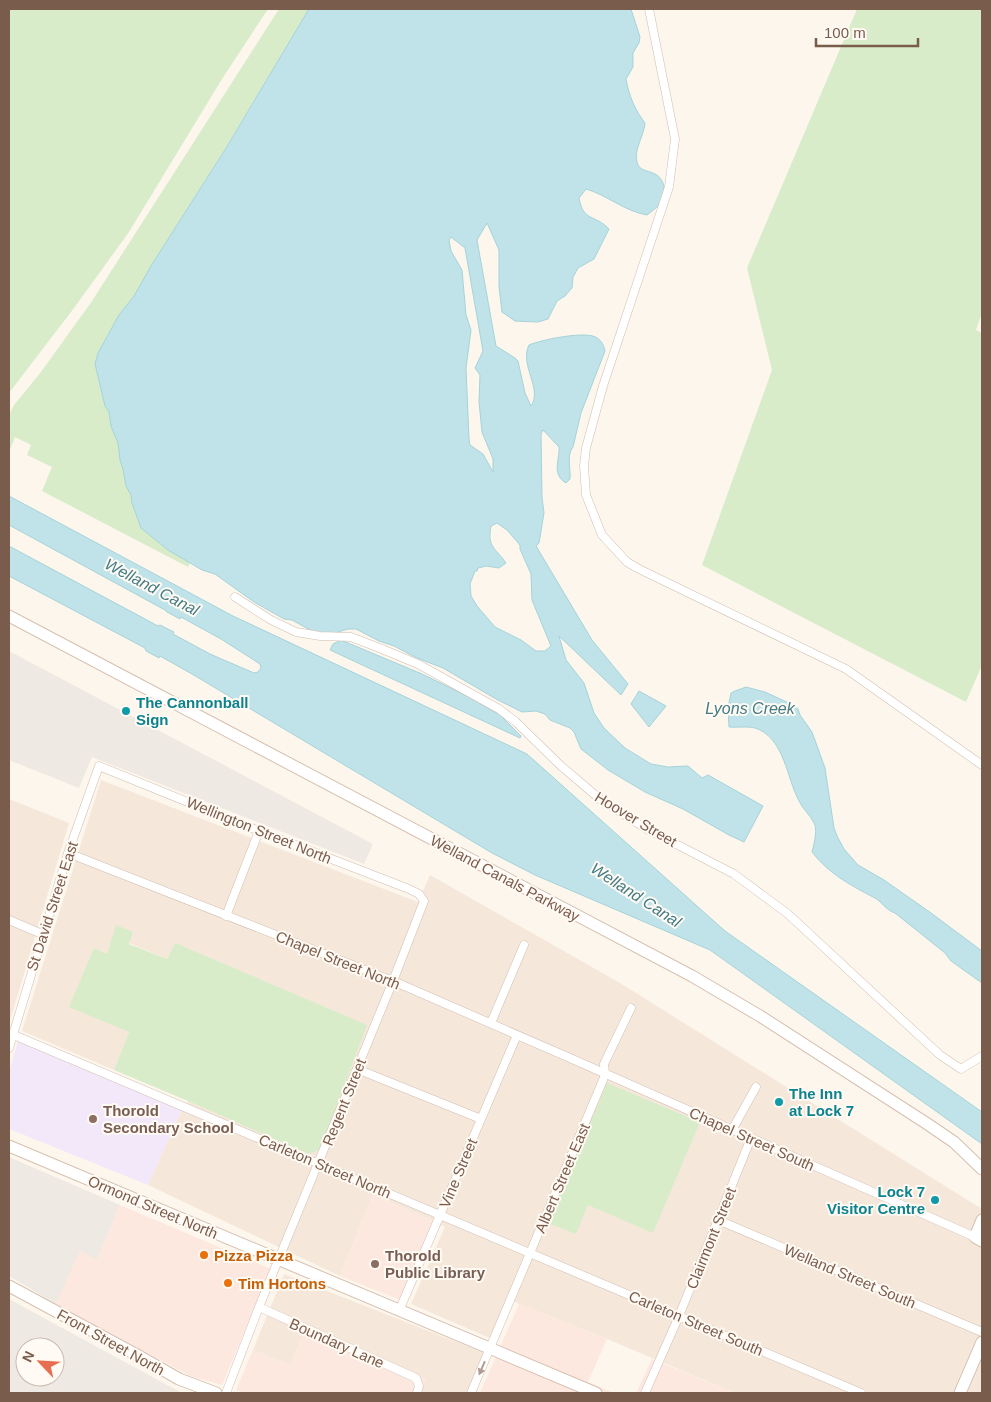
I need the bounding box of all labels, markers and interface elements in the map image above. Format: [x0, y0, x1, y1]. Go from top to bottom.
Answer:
scale bar [816, 15, 918, 47]
text: 100 m [824, 24, 866, 41]
water label: Welland Canal [102, 555, 202, 619]
place label: The Cannonball Sign [136, 694, 249, 728]
water label: Lyons Creek [705, 700, 796, 717]
marker: The Cannonball Sign [120, 705, 132, 717]
street label: Hoover Street [592, 788, 681, 851]
street label: Wellington Street North [184, 793, 334, 867]
street label: Welland Canals Parkway [428, 831, 583, 925]
street label: St David Street East [23, 838, 81, 973]
water label: Welland Canal [588, 860, 685, 931]
street label: Chapel Street North [273, 927, 403, 993]
street label: Regent Street [319, 1055, 370, 1148]
place label: The Inn at Lock 7 [789, 1085, 854, 1119]
marker: The Inn at Lock 7 [773, 1096, 785, 1108]
place label: Thorold Secondary School [103, 1102, 234, 1136]
street label: Chapel Street South [687, 1104, 817, 1174]
marker: Thorold Secondary School [87, 1113, 99, 1125]
street label: Albert Street East [531, 1120, 593, 1235]
street label: Carleton Street North [256, 1130, 394, 1202]
street label: Vine Street [436, 1135, 481, 1210]
street label: Ormond Street North [86, 1172, 220, 1242]
place label: Lock 7 Visitor Centre [827, 1183, 925, 1217]
street label: Clairmont Street [683, 1184, 739, 1291]
marker: Lock 7 Visitor Centre [929, 1194, 941, 1206]
street label: Welland Street South [782, 1241, 918, 1311]
place label: Pizza Pizza [214, 1247, 294, 1264]
place label: Thorold Public Library [385, 1247, 486, 1281]
marker: Pizza Pizza [198, 1249, 210, 1261]
marker: Thorold Public Library [369, 1258, 381, 1270]
place label: Tim Hortons [238, 1275, 326, 1292]
marker: Tim Hortons [222, 1277, 234, 1289]
street label: Carleton Street South [626, 1287, 766, 1359]
street label: Front Street North [54, 1305, 168, 1379]
street label: Boundary Lane [287, 1315, 387, 1371]
north arrow [15, 1337, 65, 1387]
text: N [19, 1349, 38, 1364]
one-way arrow [478, 1361, 486, 1375]

